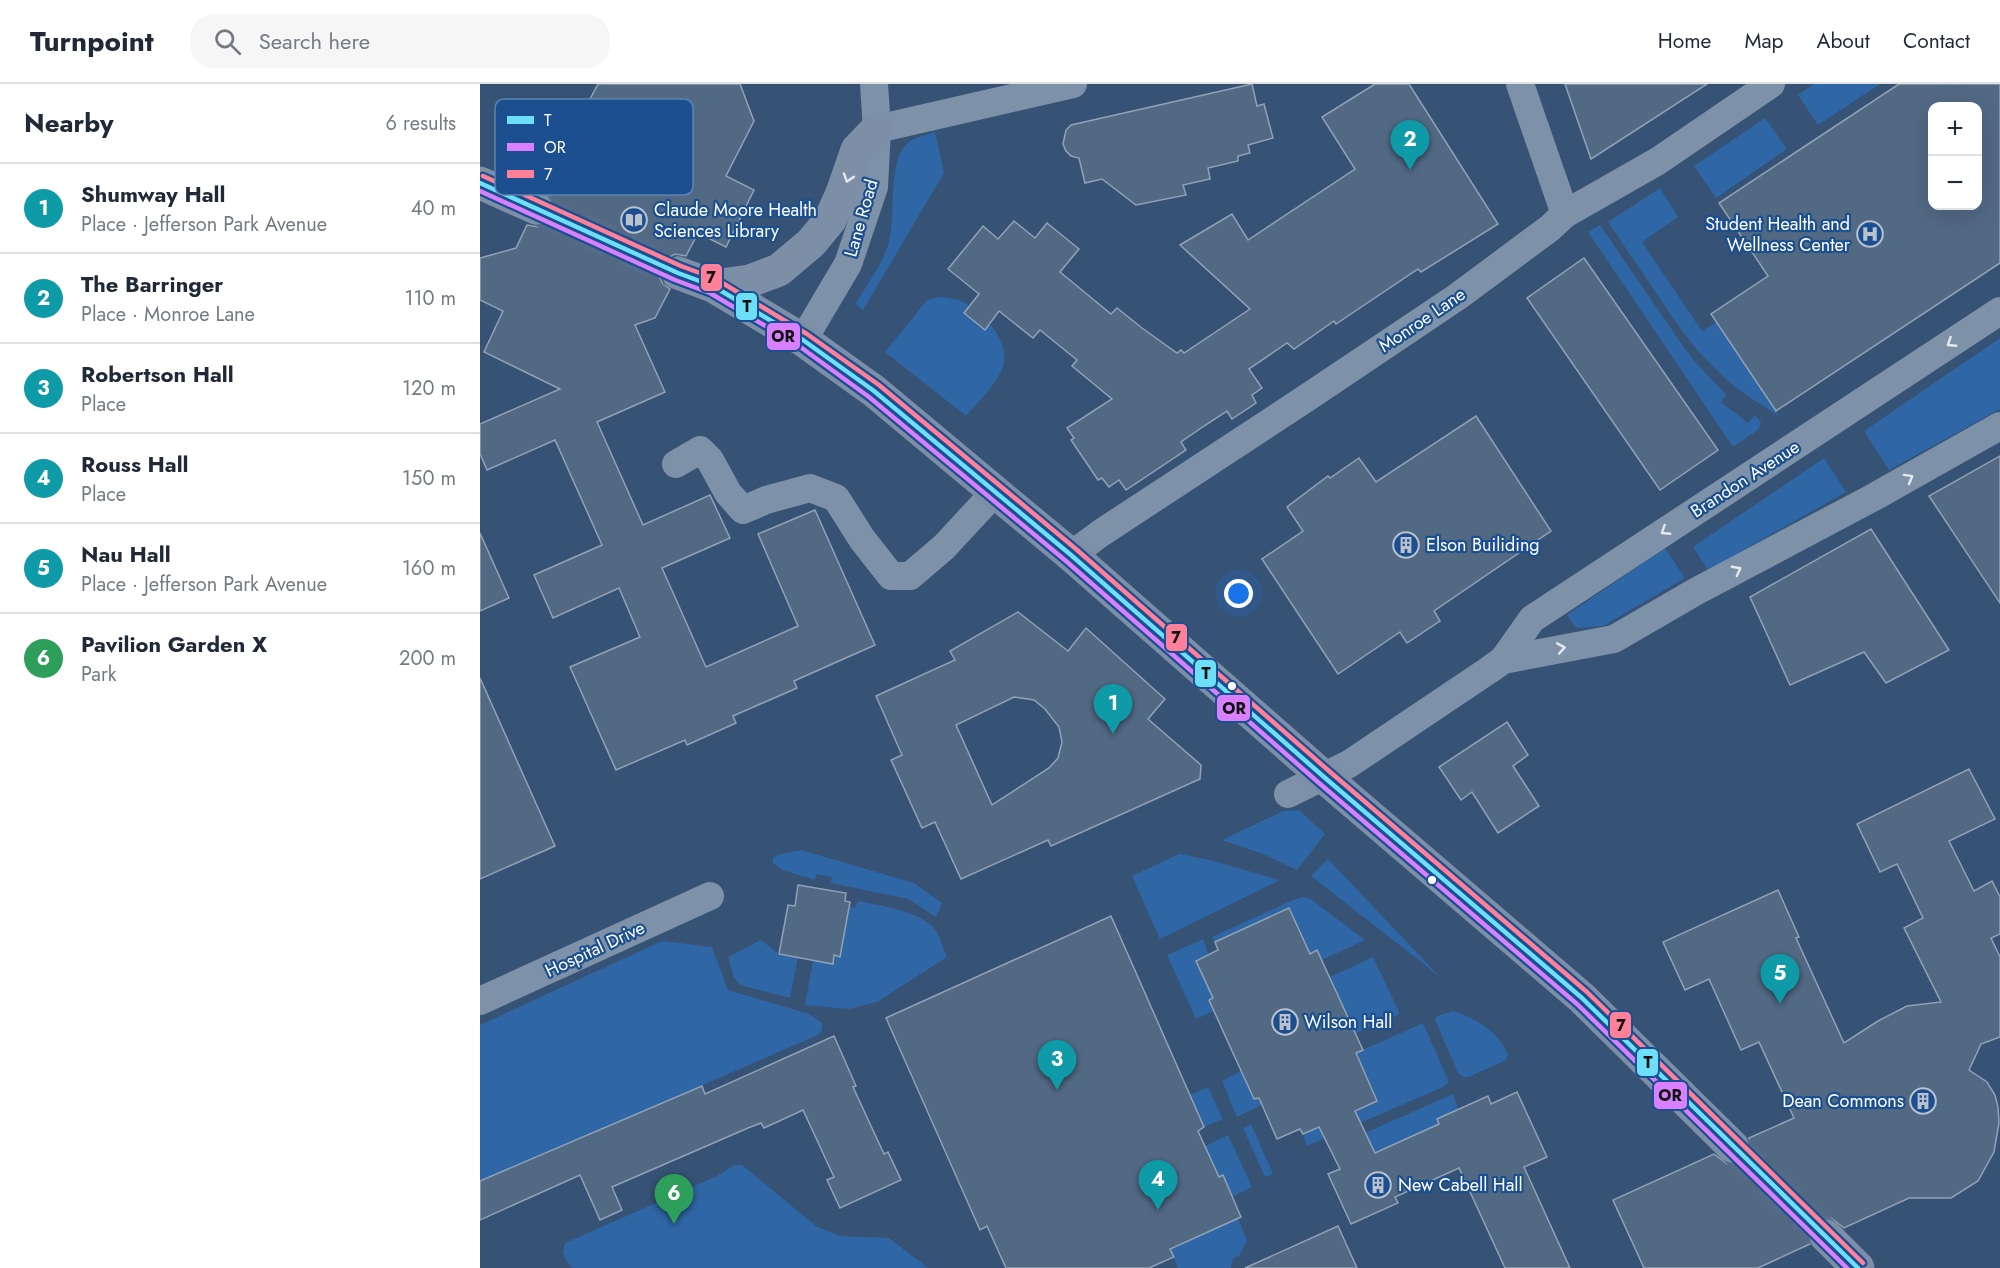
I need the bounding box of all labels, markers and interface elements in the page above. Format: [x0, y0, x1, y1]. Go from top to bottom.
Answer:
search box [190, 14, 610, 68]
text: Turnpoint [30, 21, 154, 62]
icon: search [211, 25, 244, 58]
text: Search here [259, 25, 370, 57]
text: Home [1658, 26, 1711, 56]
text: Map [1744, 26, 1784, 56]
text: About [1817, 26, 1870, 56]
text: Contact [1903, 26, 1970, 56]
legend [495, 99, 693, 195]
map controls [1928, 102, 1982, 210]
button: + [1928, 102, 1982, 156]
text: Nearby [24, 104, 113, 142]
text: 6 results [386, 109, 456, 138]
text: T [544, 109, 552, 132]
pin: 2 [1390, 120, 1430, 170]
text: OR [544, 136, 566, 159]
button: − [1928, 156, 1982, 210]
text: 7 [544, 163, 553, 186]
one-way arrow [842, 172, 855, 183]
street label: Lane Road [838, 176, 884, 260]
text: Shumway Hall [81, 178, 225, 210]
text: 1 [38, 194, 49, 223]
text: 40 m [411, 194, 456, 223]
place label: Claude Moore Health Sciences Library [654, 197, 817, 244]
library icon: Claude Moore Health Sciences Library [619, 205, 649, 235]
text: Place · Jefferson Park Avenue [81, 210, 327, 239]
place label: Student Health and Wellness Center [1705, 211, 1851, 258]
hospital icon: Student Health and Wellness Center [1855, 219, 1885, 249]
line badge: 7 [700, 263, 723, 292]
text: 7 [706, 266, 716, 289]
text: The Barringer [81, 268, 223, 300]
street label: Monroe Lane [1373, 281, 1471, 359]
text: 2 [37, 284, 50, 313]
text: 110 m [404, 284, 456, 313]
line badge: T [735, 292, 758, 321]
text: T [743, 295, 752, 318]
text: Place · Monroe Lane [81, 300, 255, 329]
line badge: OR [766, 322, 801, 351]
text: OR [771, 325, 795, 348]
one-way arrow [1947, 336, 1958, 347]
text: Robertson Hall [81, 358, 234, 390]
text: 3 [37, 374, 50, 403]
text: 120 m [402, 374, 456, 403]
text: Place [81, 390, 126, 419]
street label: Brandon Avenue [1685, 434, 1805, 524]
text: Rouss Hall [81, 448, 189, 480]
text: 4 [37, 464, 50, 493]
text: 150 m [402, 464, 456, 493]
one-way arrow [1902, 473, 1913, 485]
text: Place [81, 480, 126, 509]
one-way arrow [1661, 524, 1672, 535]
building icon: Elson Builiding [1391, 530, 1421, 560]
place label: Elson Builiding [1426, 532, 1540, 558]
text: Nau Hall [81, 538, 171, 570]
text: 5 [37, 554, 50, 583]
text: 160 m [402, 554, 456, 583]
one-way arrow [1731, 566, 1741, 577]
text: Place · Jefferson Park Avenue [81, 570, 327, 599]
your location [1224, 579, 1253, 608]
line badge: 7 [1165, 623, 1188, 652]
text: 7 [1171, 626, 1181, 649]
text: Pavilion Garden X [81, 628, 267, 660]
one-way arrow [1555, 642, 1565, 655]
text: 6 [37, 644, 50, 673]
text: 200 m [399, 644, 456, 673]
line badge: T [1194, 659, 1217, 688]
text: Park [81, 660, 117, 689]
text: T [1202, 662, 1211, 685]
unlabelled marker [1226, 680, 1238, 692]
pin: 1 [1094, 684, 1132, 734]
line badge: OR [1216, 694, 1251, 722]
text: OR [1222, 697, 1246, 720]
unlabelled marker [1426, 874, 1438, 886]
street label: Hospital Drive [541, 915, 649, 983]
pin: 5 [1760, 954, 1800, 1004]
building icon: Wilson Hall [1270, 1007, 1300, 1037]
place label: Wilson Hall [1304, 1009, 1392, 1035]
line badge: 7 [1609, 1011, 1632, 1039]
text: 7 [1616, 1014, 1626, 1037]
pin: 3 [1038, 1040, 1076, 1090]
line badge: T [1636, 1048, 1659, 1077]
text: T [1644, 1051, 1653, 1074]
line badge: OR [1653, 1081, 1688, 1110]
text: OR [1658, 1084, 1682, 1107]
building icon: Dean Commons [1908, 1086, 1938, 1116]
place label: Dean Commons [1782, 1088, 1904, 1114]
pin: 4 [1138, 1160, 1178, 1210]
building icon: New Cabell Hall [1363, 1170, 1393, 1200]
place label: New Cabell Hall [1398, 1172, 1523, 1198]
pin: 6 [654, 1174, 694, 1224]

